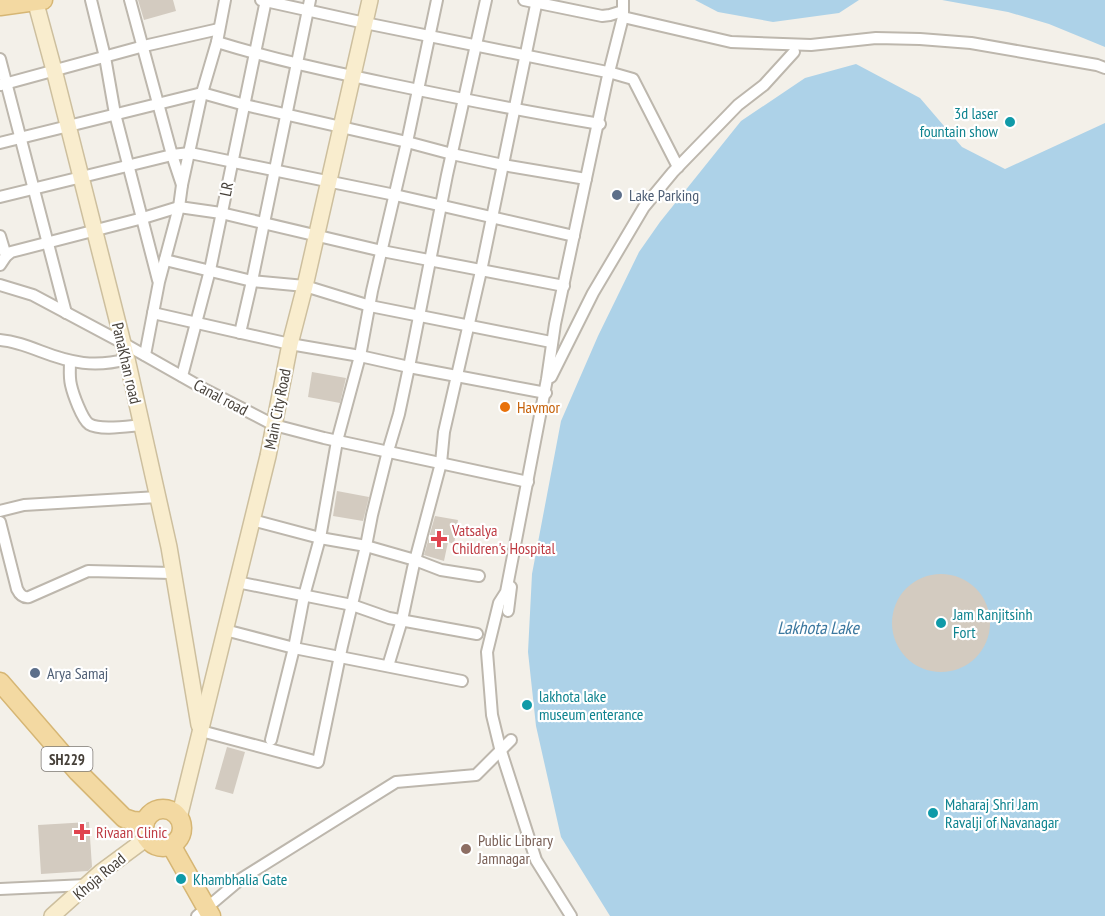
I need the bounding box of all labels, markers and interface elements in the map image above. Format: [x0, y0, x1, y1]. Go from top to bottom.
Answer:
place label: 3d laser fountain show [920, 103, 999, 141]
marker: 3d laser fountain show [1003, 115, 1017, 129]
street label: LR [215, 180, 237, 198]
place label: Lake Parking [629, 185, 699, 205]
marker: Lake Parking [610, 188, 624, 202]
street label: PanaKhan road [108, 320, 146, 406]
street label: Main City Road [259, 367, 295, 451]
street label: Canal road [190, 374, 252, 420]
place label: Havmor [517, 397, 561, 417]
marker: Havmor [498, 400, 512, 414]
place label: Vatsalya Children's Hospital [451, 520, 556, 558]
marker: Vatsalya Children's Hospital [430, 530, 448, 548]
place label: Jam Ranjitsinh Fort [952, 604, 1032, 642]
water label: Lakhota Lake [777, 616, 860, 639]
marker: Jam Ranjitsinh Fort [934, 616, 948, 630]
place label: Arya Samaj [47, 663, 108, 683]
marker: Arya Samaj [28, 666, 42, 680]
place label: lakhota lake museum enterance [539, 686, 643, 724]
marker: lakhota lake museum enterance [520, 698, 534, 712]
road number: SH229 [42, 747, 92, 771]
place label: Maharaj Shri Jam Ravalji of Navanagar [945, 794, 1059, 832]
marker: Maharaj Shri Jam Ravalji of Navanagar [926, 806, 940, 820]
place label: Rivaan Clinic [96, 822, 168, 842]
marker: Rivaan Clinic [73, 823, 91, 841]
place label: Public Library Jamnagar [477, 830, 553, 868]
marker: Public Library Jamnagar [459, 842, 473, 856]
street label: Khoja Road [69, 848, 129, 904]
place label: Khambhalia Gate [193, 869, 287, 889]
marker: Khambhalia Gate [174, 872, 188, 886]

